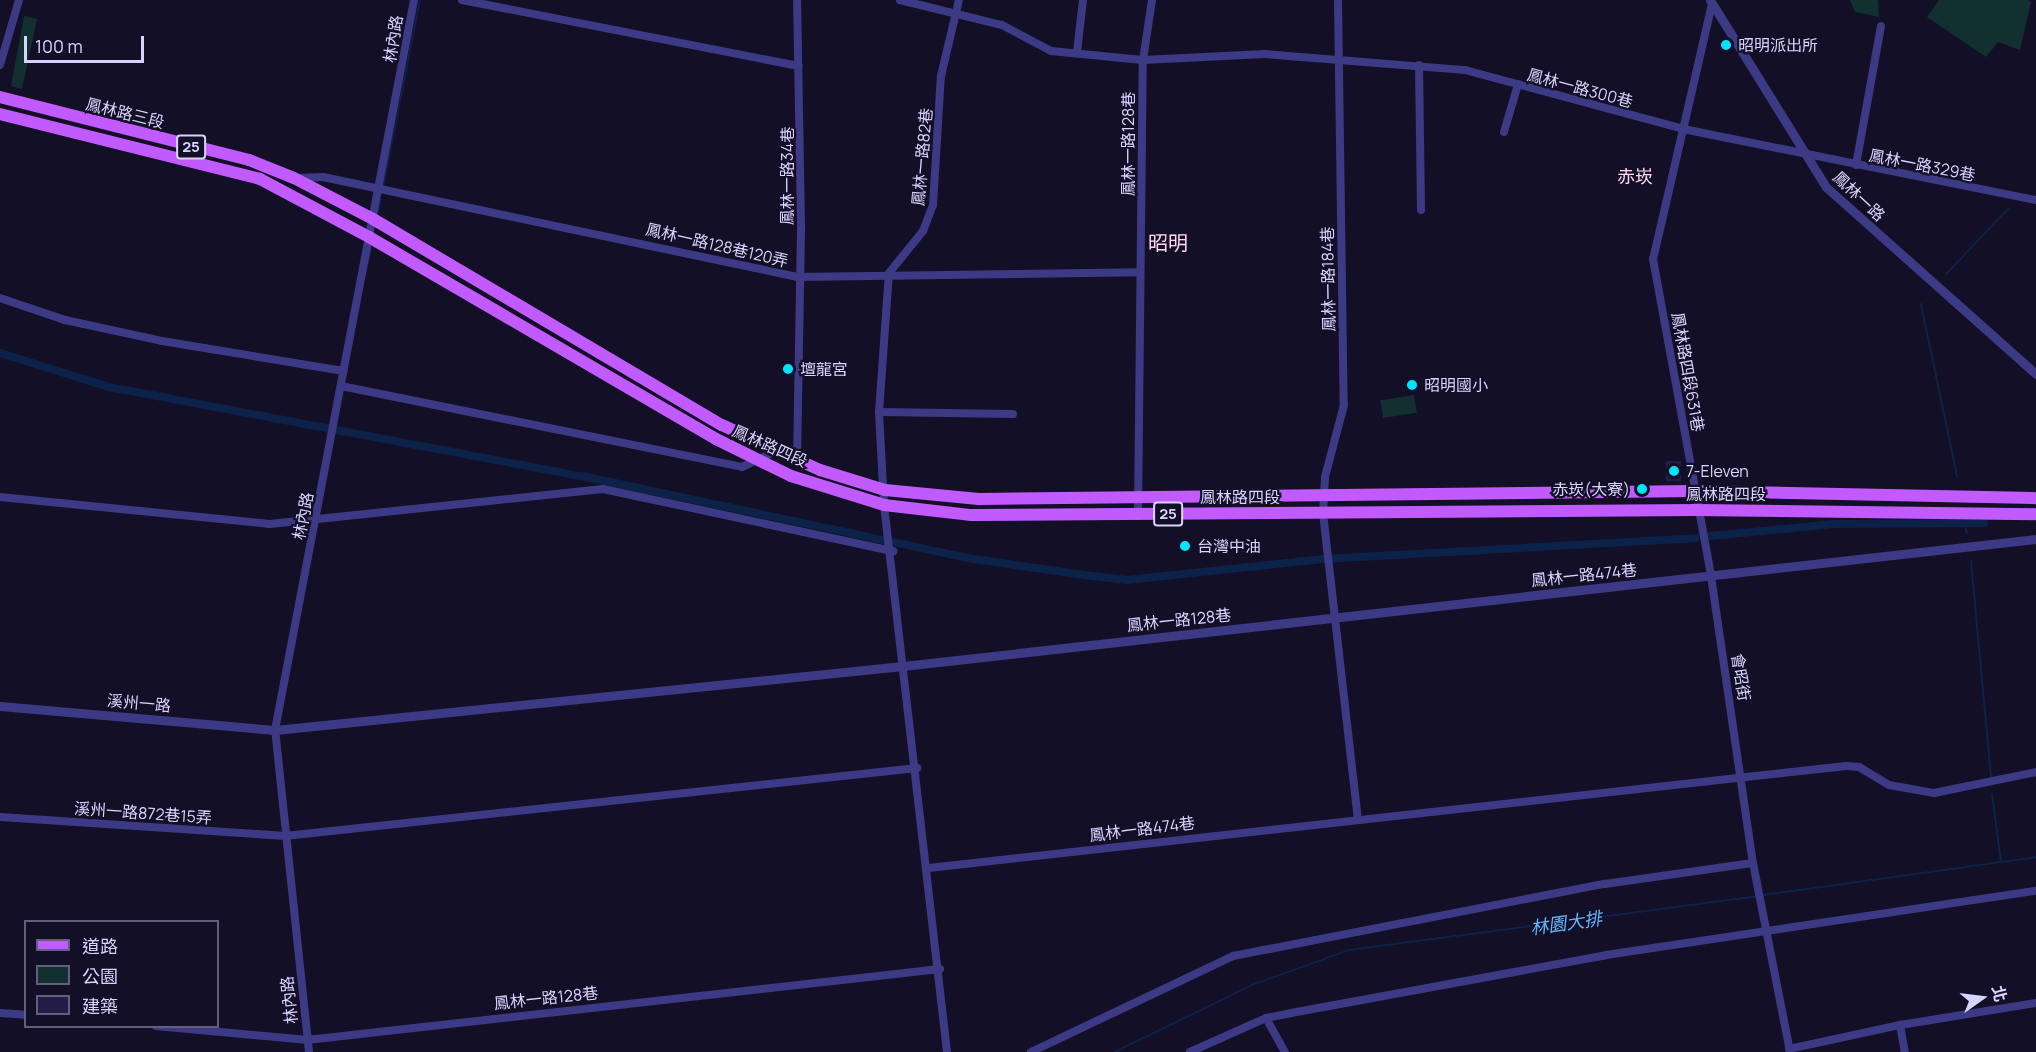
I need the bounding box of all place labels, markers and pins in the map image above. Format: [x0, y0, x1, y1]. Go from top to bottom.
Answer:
place label: 昭明派出所 [1738, 35, 1818, 55]
marker: 昭明派出所 [1719, 38, 1733, 52]
place label: 壇龍宮 [800, 359, 848, 379]
marker: 壇龍宮 [781, 362, 795, 376]
place label: 昭明國小 [1424, 375, 1488, 395]
marker: 昭明國小 [1405, 378, 1419, 392]
place label: 7-Eleven [1686, 461, 1749, 481]
marker: 7-Eleven [1667, 464, 1681, 478]
place label: 赤崁(大寮) [1552, 479, 1630, 499]
marker: 赤崁(大寮) [1635, 482, 1649, 496]
place label: 台灣中油 [1197, 536, 1261, 556]
marker: 台灣中油 [1178, 539, 1192, 553]

